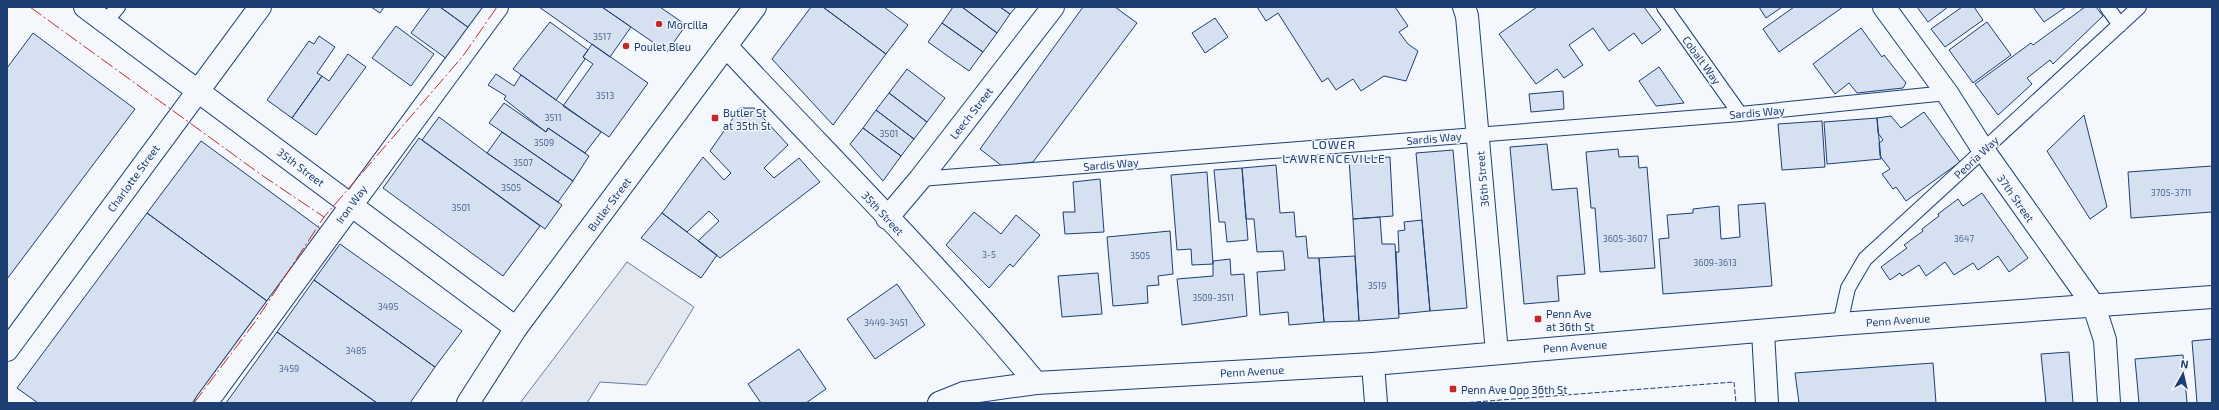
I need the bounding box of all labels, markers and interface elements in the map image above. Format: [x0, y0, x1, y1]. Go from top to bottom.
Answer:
place label: Morcilla [667, 18, 708, 31]
marker: Morcilla [654, 19, 664, 29]
house number: 3517 [593, 31, 611, 42]
street label: Cobalt Way [1680, 33, 1724, 87]
place label: Poulet Bleu [634, 40, 691, 53]
marker: Poulet Bleu [621, 41, 631, 51]
street label: Leech Street [947, 84, 995, 142]
house number: 3513 [596, 90, 614, 101]
street label: Sardis Way [1729, 103, 1785, 121]
place label: Butler St at 35th St [723, 106, 771, 132]
house number: 3511 [545, 112, 562, 123]
marker: Butler St at 35th St [710, 113, 720, 123]
house number: 3501 [880, 128, 898, 139]
street label: Sardis Way [1406, 129, 1462, 147]
street label: Peoria Way [1951, 133, 2001, 181]
house number: 3509 [534, 137, 554, 148]
district label: LOWER LAWRENCEVILLE [1282, 137, 1386, 165]
street label: Charlotte Street [104, 142, 162, 214]
street label: 35th Street [275, 145, 327, 189]
street label: 36th Street [1473, 151, 1491, 207]
street label: Sardis Way [1083, 155, 1139, 173]
house number: 3507 [513, 157, 533, 168]
street label: 37th Street [1995, 172, 2037, 224]
street label: Butler Street [585, 175, 633, 233]
street label: Iron Way [333, 182, 369, 226]
house number: 3505 [501, 182, 521, 193]
house number: 3705-3711 [2151, 187, 2191, 198]
street label: 35th Street [859, 188, 907, 238]
house number: 3501 [452, 202, 470, 213]
house number: 3605-3607 [1603, 233, 1648, 244]
house number: 3647 [1954, 233, 1975, 244]
house number: 3-5 [982, 249, 996, 260]
house number: 3505 [1130, 250, 1150, 261]
house number: 3609-3613 [1693, 257, 1737, 268]
house number: 3519 [1368, 280, 1386, 291]
house number: 3509-3511 [1192, 292, 1234, 303]
house number: 3495 [378, 301, 398, 312]
place label: Penn Ave at 36th St [1546, 307, 1594, 333]
street label: Penn Avenue [1866, 311, 1931, 329]
marker: Penn Ave at 36th St [1533, 314, 1543, 324]
house number: 3449-3451 [864, 317, 908, 328]
street label: Penn Avenue [1543, 337, 1608, 355]
house number: 3485 [346, 345, 367, 356]
north arrow [2163, 354, 2203, 394]
text: N [2180, 357, 2189, 371]
house number: 3459 [279, 363, 299, 374]
street label: Penn Avenue [1220, 363, 1284, 379]
place label: Penn Ave Opp 36th St [1461, 383, 1567, 396]
marker: Penn Ave Opp 36th St [1448, 384, 1458, 394]

